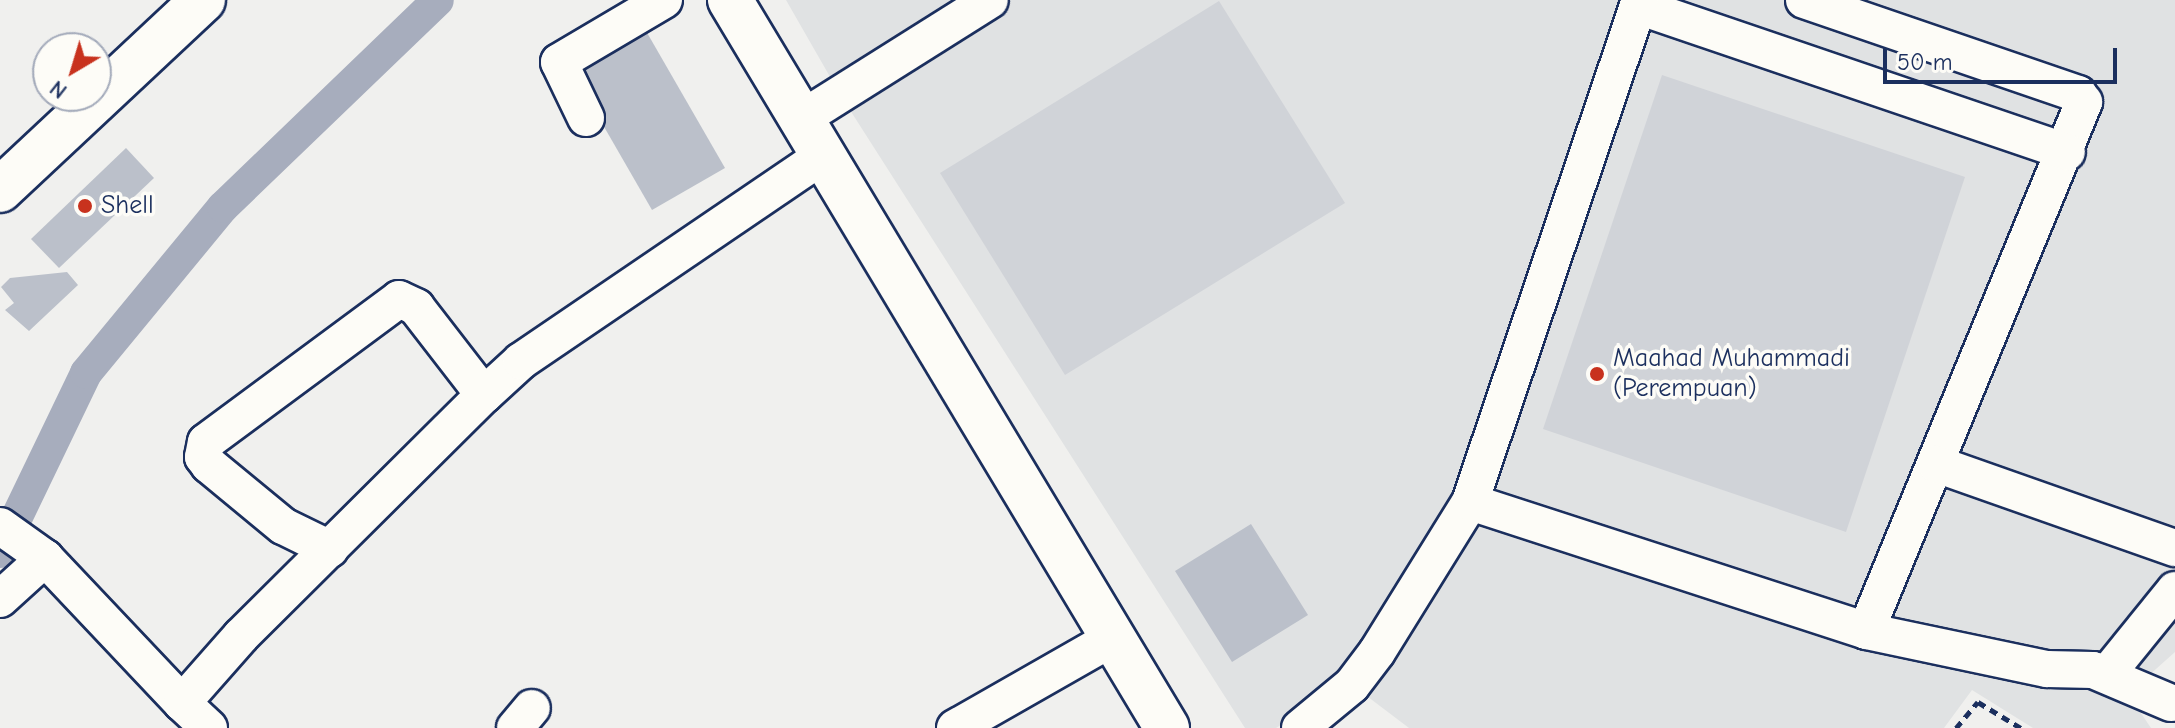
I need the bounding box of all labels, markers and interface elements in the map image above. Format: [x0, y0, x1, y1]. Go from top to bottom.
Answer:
north arrow [32, 32, 112, 112]
scale bar [1887, 32, 2121, 82]
text: 50 m [1897, 48, 1953, 76]
text: N [45, 75, 72, 104]
place label: Shell [101, 190, 154, 222]
marker: Shell [76, 197, 94, 215]
place label: Maahad Muhammadi (Perempuan) [1613, 343, 1850, 404]
marker: Maahad Muhammadi (Perempuan) [1588, 365, 1606, 383]

